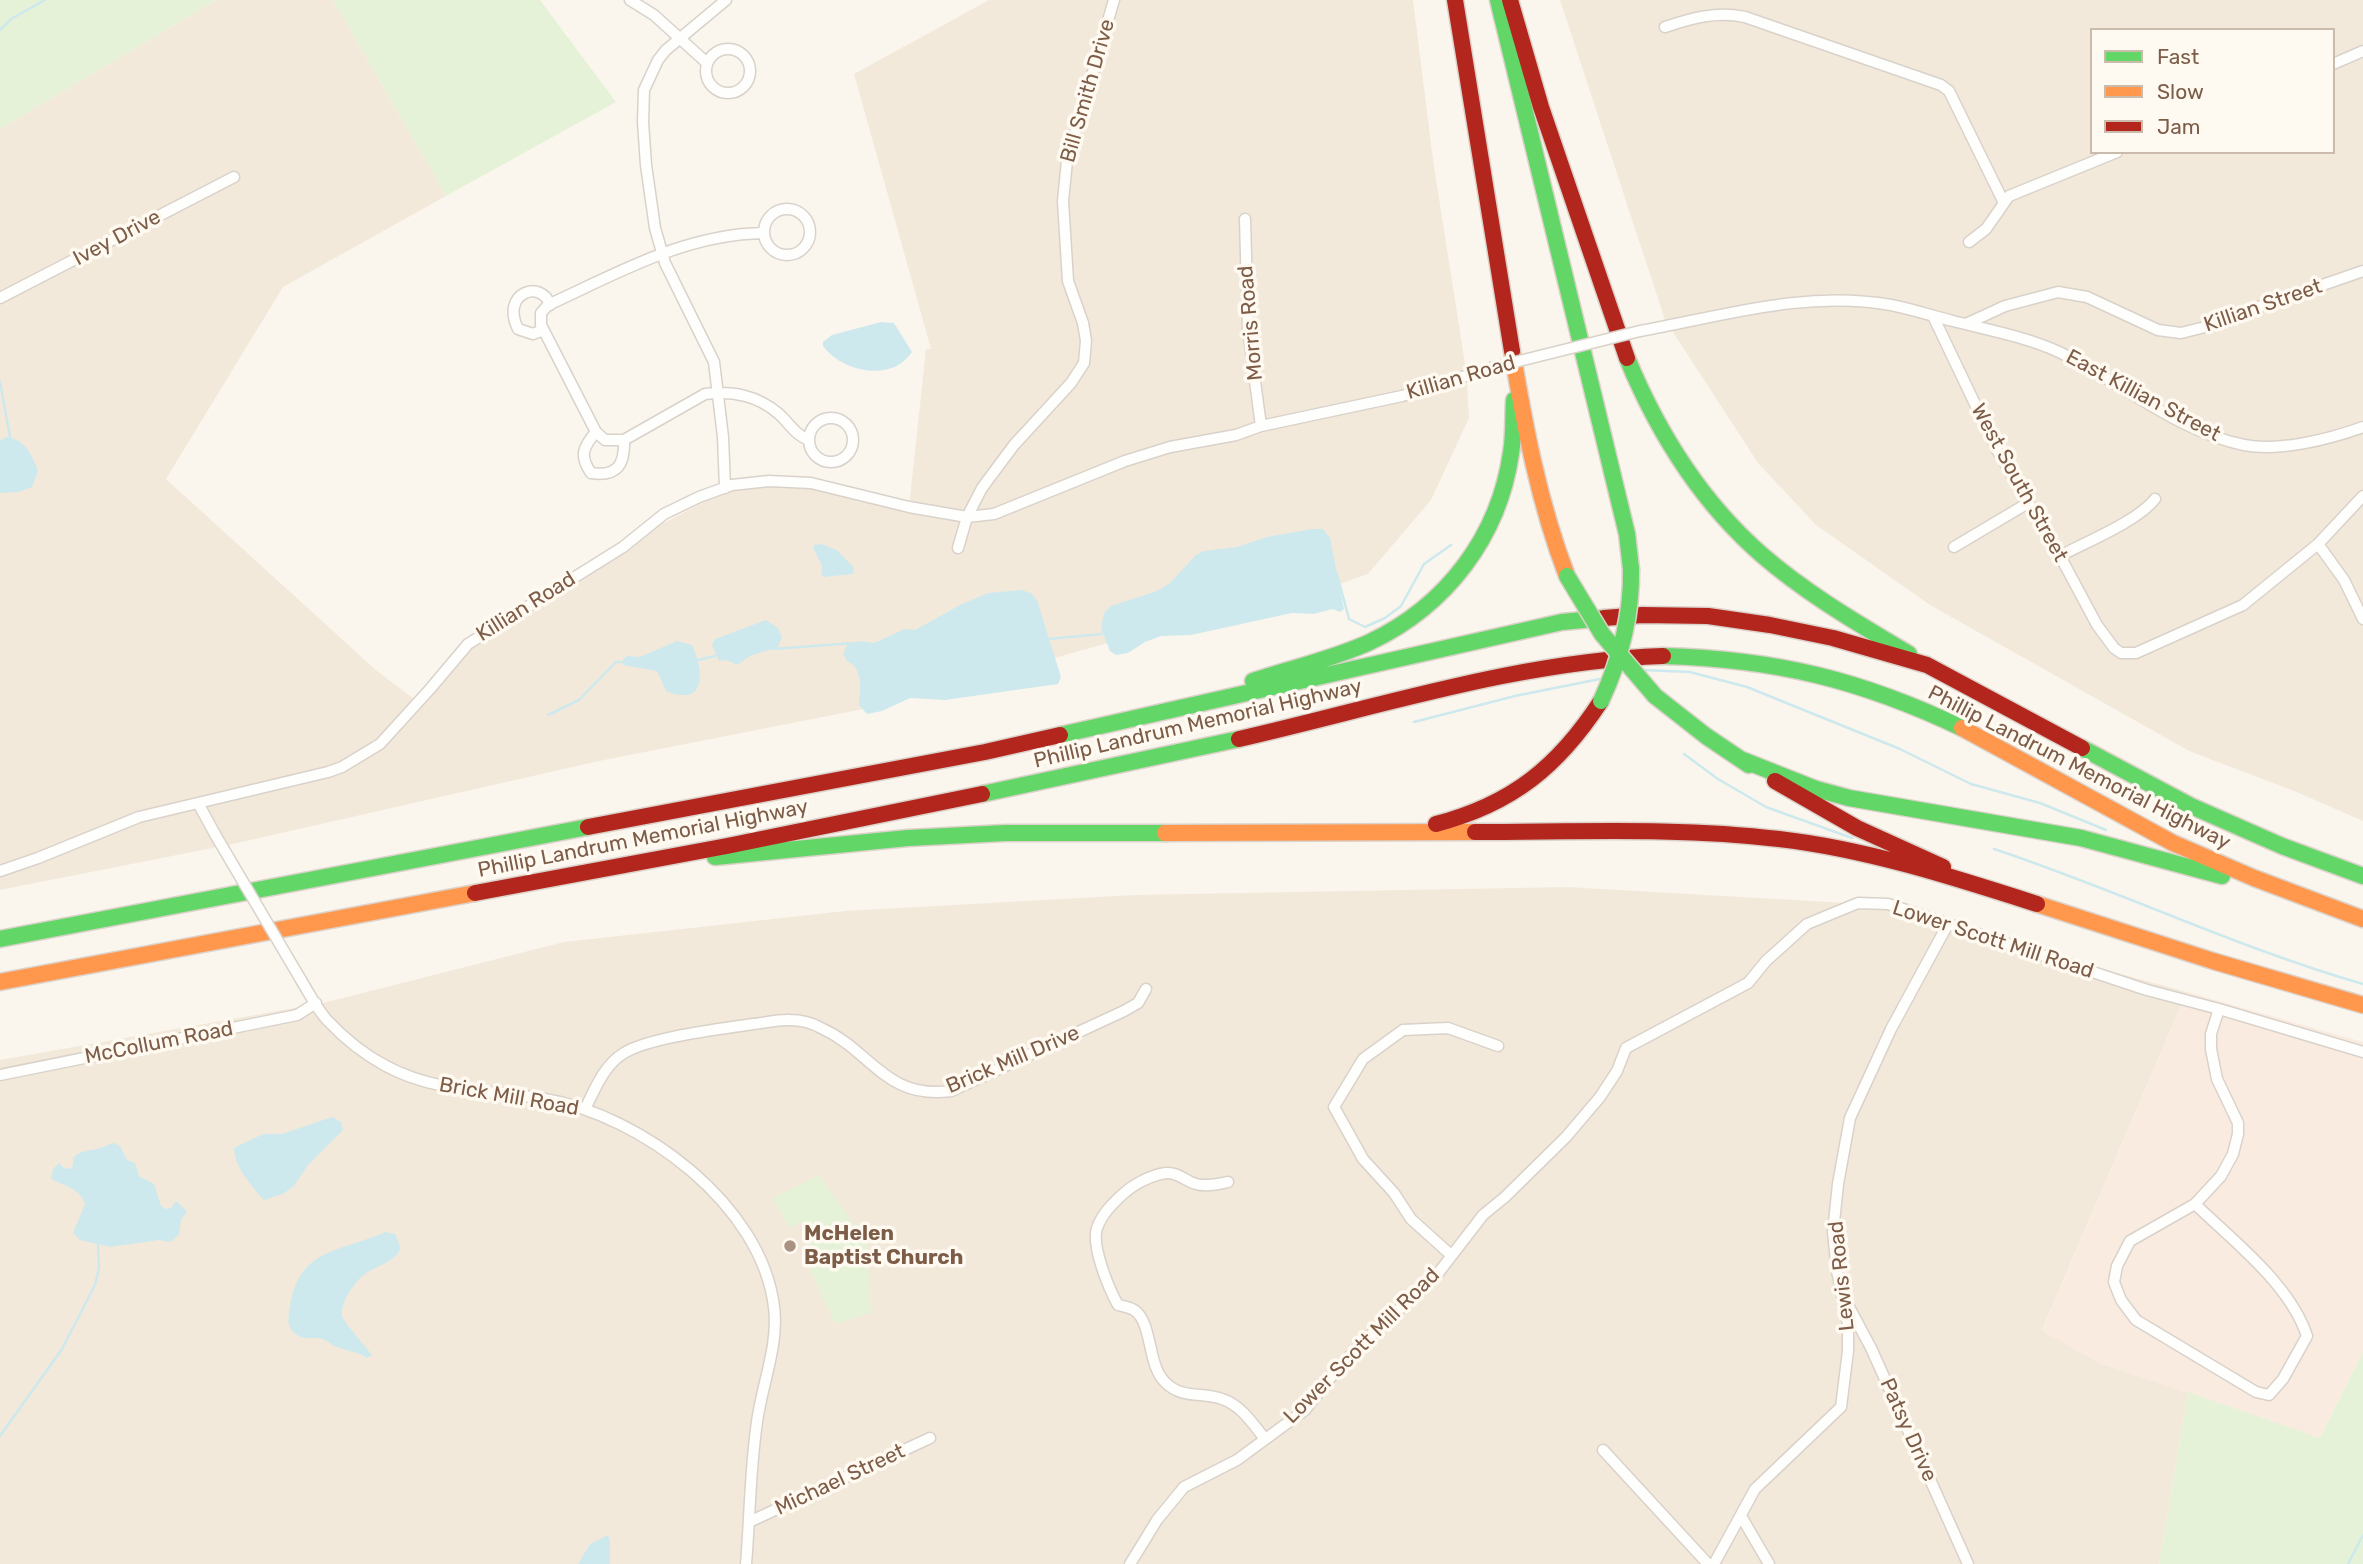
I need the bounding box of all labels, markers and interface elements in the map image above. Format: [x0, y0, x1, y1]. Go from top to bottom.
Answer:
street label: Bill Smith Drive [1055, 16, 1121, 166]
legend [2090, 28, 2335, 154]
text: Fast [2157, 44, 2199, 69]
text: Slow [2157, 79, 2204, 104]
text: Jam [2157, 114, 2201, 139]
street label: Ivey Drive [69, 204, 165, 272]
street label: Morris Road [1233, 264, 1269, 382]
street label: Killian Street [2201, 274, 2325, 338]
street label: East Killian Street [2061, 345, 2225, 447]
street label: Killian Road [1404, 350, 1518, 406]
street label: West South Street [1965, 400, 2073, 566]
street label: Killian Road [472, 567, 580, 647]
street label: Phillip Landrum Memorial Highway [1031, 674, 1365, 774]
street label: Phillip Landrum Memorial Highway [1924, 680, 2234, 856]
street label: Phillip Landrum Memorial Highway [476, 795, 810, 883]
street label: Lower Scott Mill Road [1889, 896, 2097, 984]
street label: McCollum Road [83, 1016, 235, 1070]
street label: Brick Mill Drive [943, 1021, 1083, 1099]
street label: Brick Mill Road [437, 1072, 581, 1122]
street label: Lewis Road [1824, 1220, 1860, 1332]
place label: McHelen Baptist Church [804, 1221, 963, 1271]
marker: McHelen Baptist Church [782, 1238, 798, 1254]
street label: Lower Scott Mill Road [1279, 1263, 1445, 1429]
street label: Patsy Drive [1874, 1374, 1942, 1486]
street label: Michael Street [771, 1439, 909, 1521]

